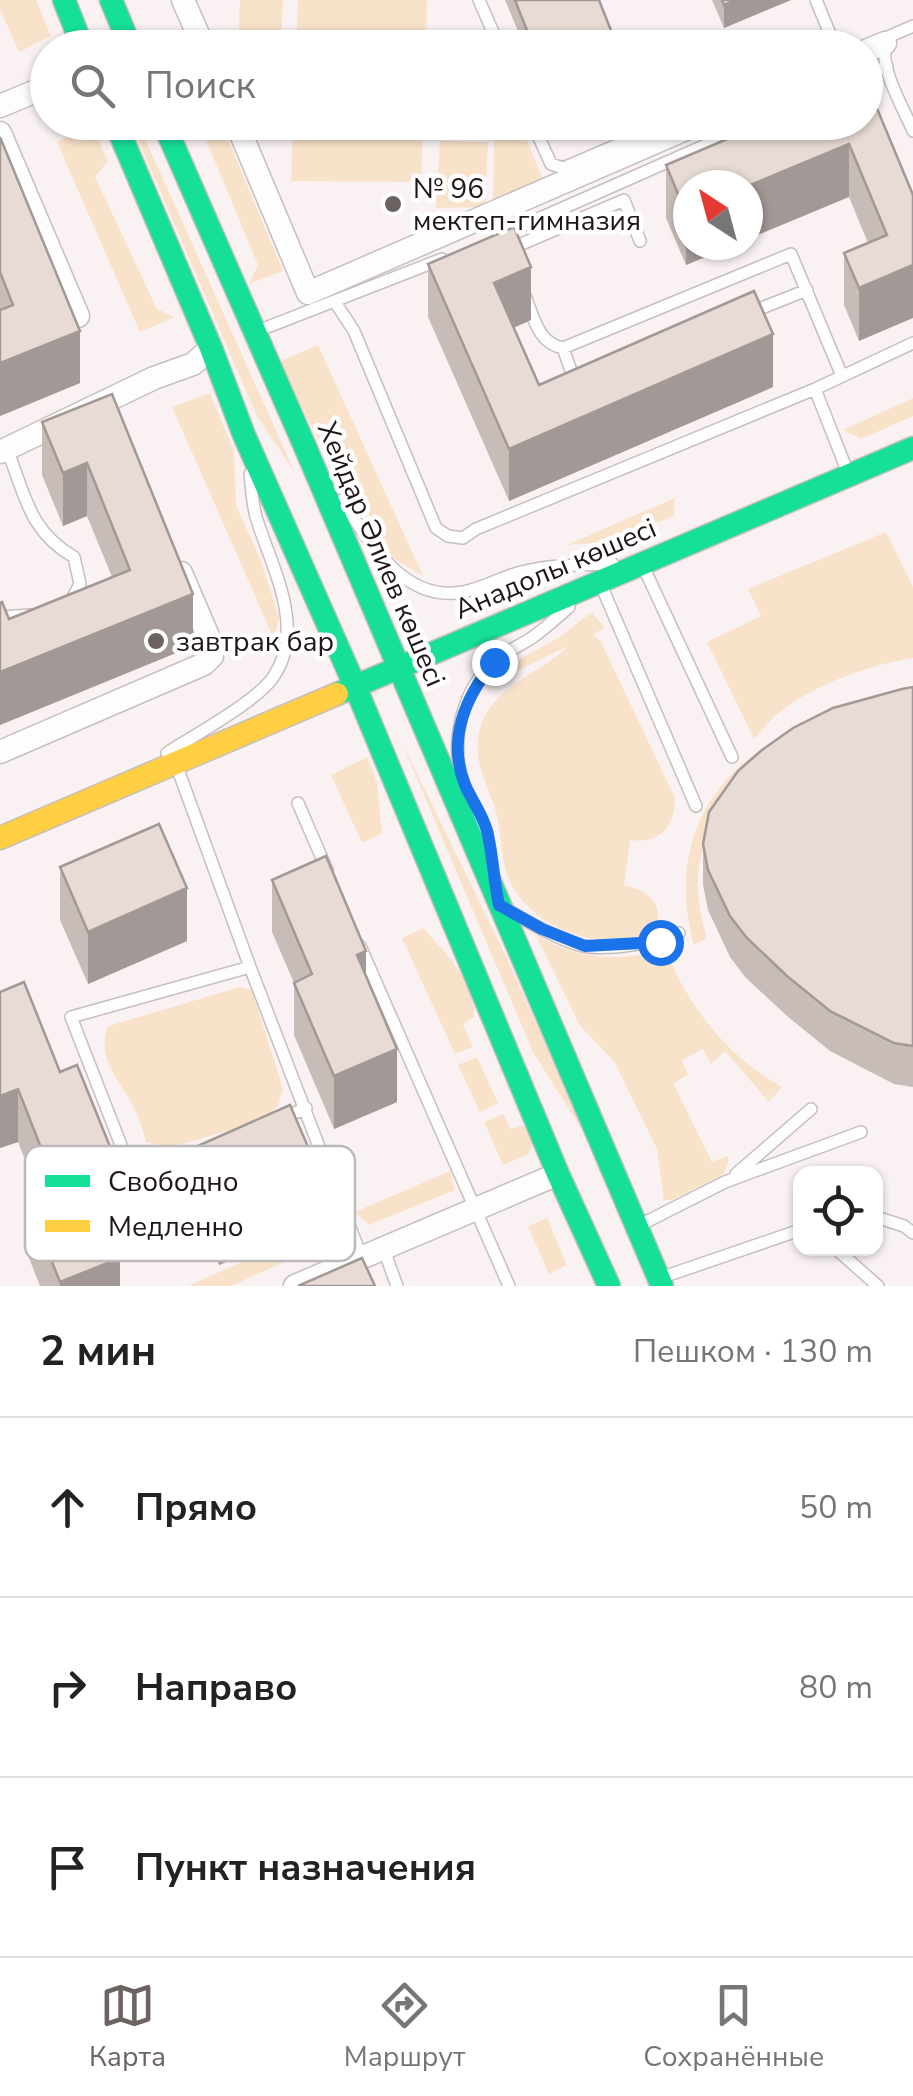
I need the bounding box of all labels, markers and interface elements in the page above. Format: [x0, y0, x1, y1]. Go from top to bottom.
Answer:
search box [30, 30, 883, 140]
icon: search [65, 58, 120, 113]
text: Поиск [145, 60, 255, 111]
place label: № 96 мектеп-гимназия [413, 170, 641, 240]
north arrow [673, 170, 763, 260]
marker: № 96 мектеп-гимназия [382, 193, 404, 215]
street label: Хейдар Әлиев көшесі [308, 416, 454, 693]
street label: Анадолы көшесі [449, 509, 662, 629]
place label: завтрак бар [176, 623, 334, 661]
marker: завтрак бар [145, 630, 167, 652]
route end [472, 640, 518, 686]
route start [638, 920, 684, 966]
legend [25, 1146, 355, 1261]
text: Свободно [108, 1163, 239, 1201]
map controls [793, 1166, 883, 1256]
button: locate [793, 1166, 883, 1256]
text: Медленно [108, 1208, 244, 1246]
text: 2 мин [40, 1323, 156, 1380]
text: Пешком · 130 m [633, 1330, 873, 1373]
icon: ahead [40, 1480, 95, 1535]
text: Прямо [135, 1482, 257, 1533]
text: 50 m [799, 1486, 873, 1529]
icon: right [40, 1660, 95, 1715]
text: Направо [135, 1662, 297, 1713]
text: 80 m [799, 1666, 873, 1709]
icon: arrive [40, 1840, 95, 1895]
text: Пункт назначения [135, 1842, 476, 1893]
tab: Карта [89, 1978, 166, 2076]
tab: Маршрут [344, 1978, 465, 2076]
tab: Сохранённые [643, 1978, 824, 2076]

